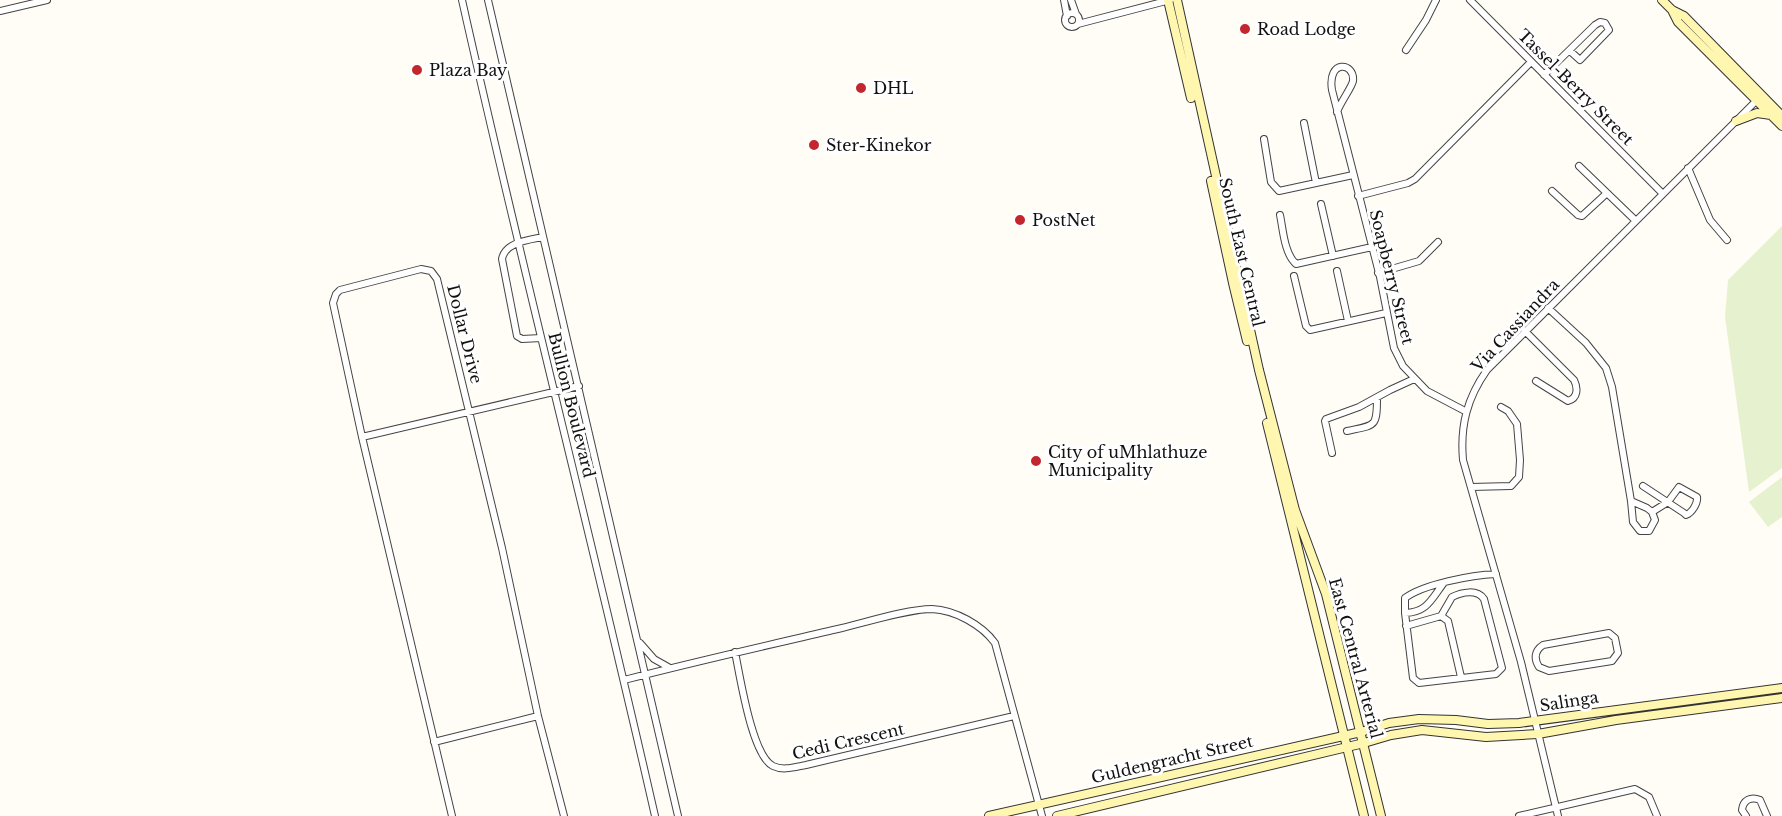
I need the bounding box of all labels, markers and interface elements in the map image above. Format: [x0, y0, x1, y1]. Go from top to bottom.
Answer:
place label: Road Lodge [1257, 19, 1356, 39]
marker: Road Lodge [1238, 22, 1252, 36]
street label: Tassel-Berry Street [1514, 25, 1638, 149]
place label: Plaza Bay [429, 60, 508, 80]
marker: Plaza Bay [410, 63, 424, 77]
place label: DHL [873, 78, 914, 98]
marker: DHL [854, 81, 868, 95]
place label: Ster-Kinekor [826, 135, 932, 155]
marker: Ster-Kinekor [807, 138, 821, 152]
street label: South East Central [1215, 176, 1269, 328]
street label: Soapberry Street [1366, 208, 1418, 346]
place label: PostNet [1032, 210, 1095, 230]
marker: PostNet [1013, 213, 1027, 227]
street label: Via Cassiandra [1466, 274, 1563, 376]
street label: Dollar Drive [443, 282, 487, 386]
street label: Bullion Boulevard [544, 330, 600, 480]
place label: City of uMhlathuze Municipality [1048, 442, 1207, 480]
marker: City of uMhlathuze Municipality [1029, 454, 1043, 468]
street label: East Central Arterial [1325, 575, 1387, 741]
street label: Salinga [1538, 686, 1600, 716]
street label: Cedi Crescent [790, 718, 906, 764]
street label: Guldengracht Street [1089, 731, 1255, 787]

